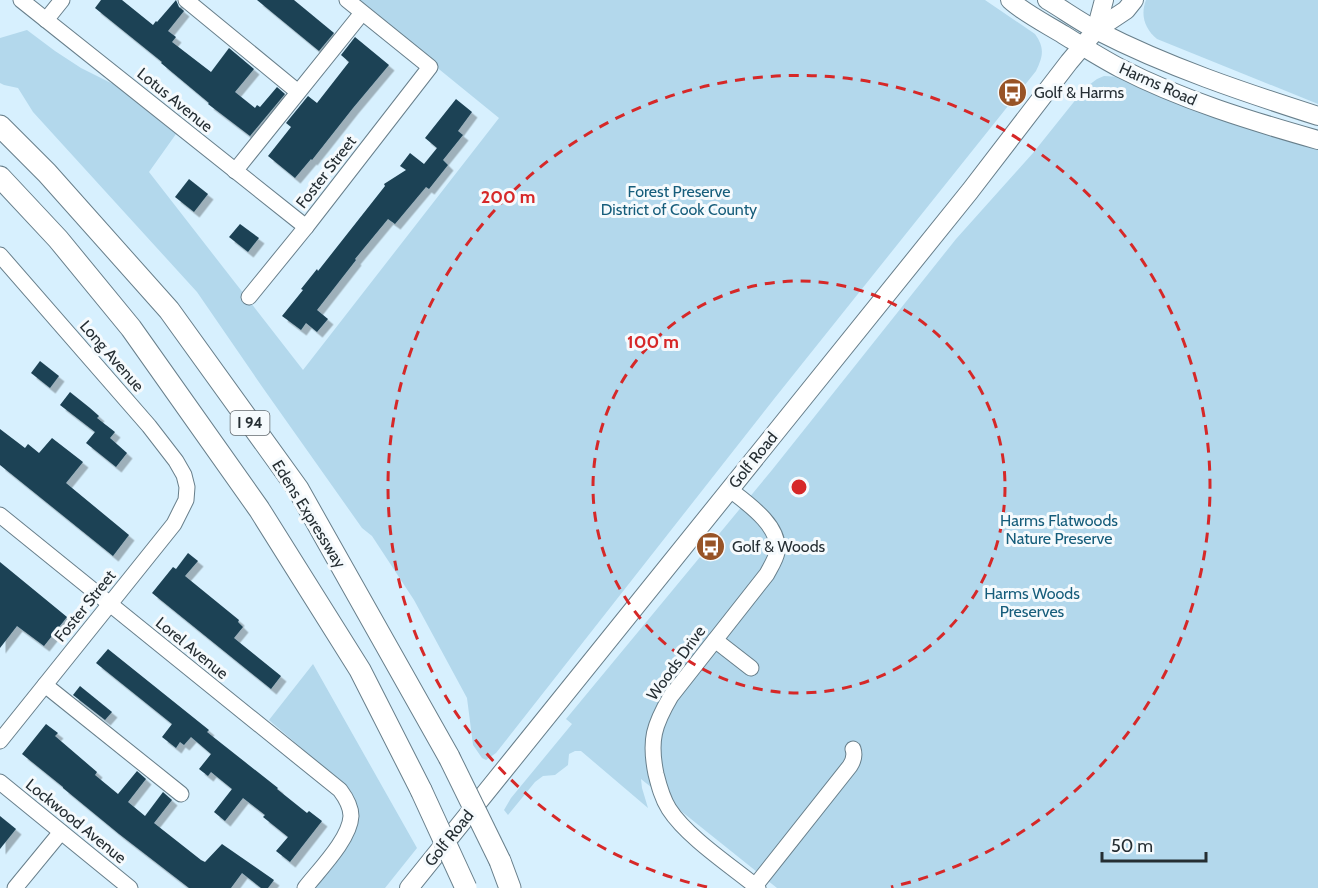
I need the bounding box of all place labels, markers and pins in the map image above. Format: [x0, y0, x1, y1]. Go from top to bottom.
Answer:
bus stop icon: Golf & Harms [997, 76, 1029, 108]
place label: Golf & Harms [1034, 83, 1124, 102]
centre of rings [789, 477, 809, 497]
bus stop icon: Golf & Woods [695, 530, 727, 562]
place label: Golf & Woods [732, 537, 826, 556]

